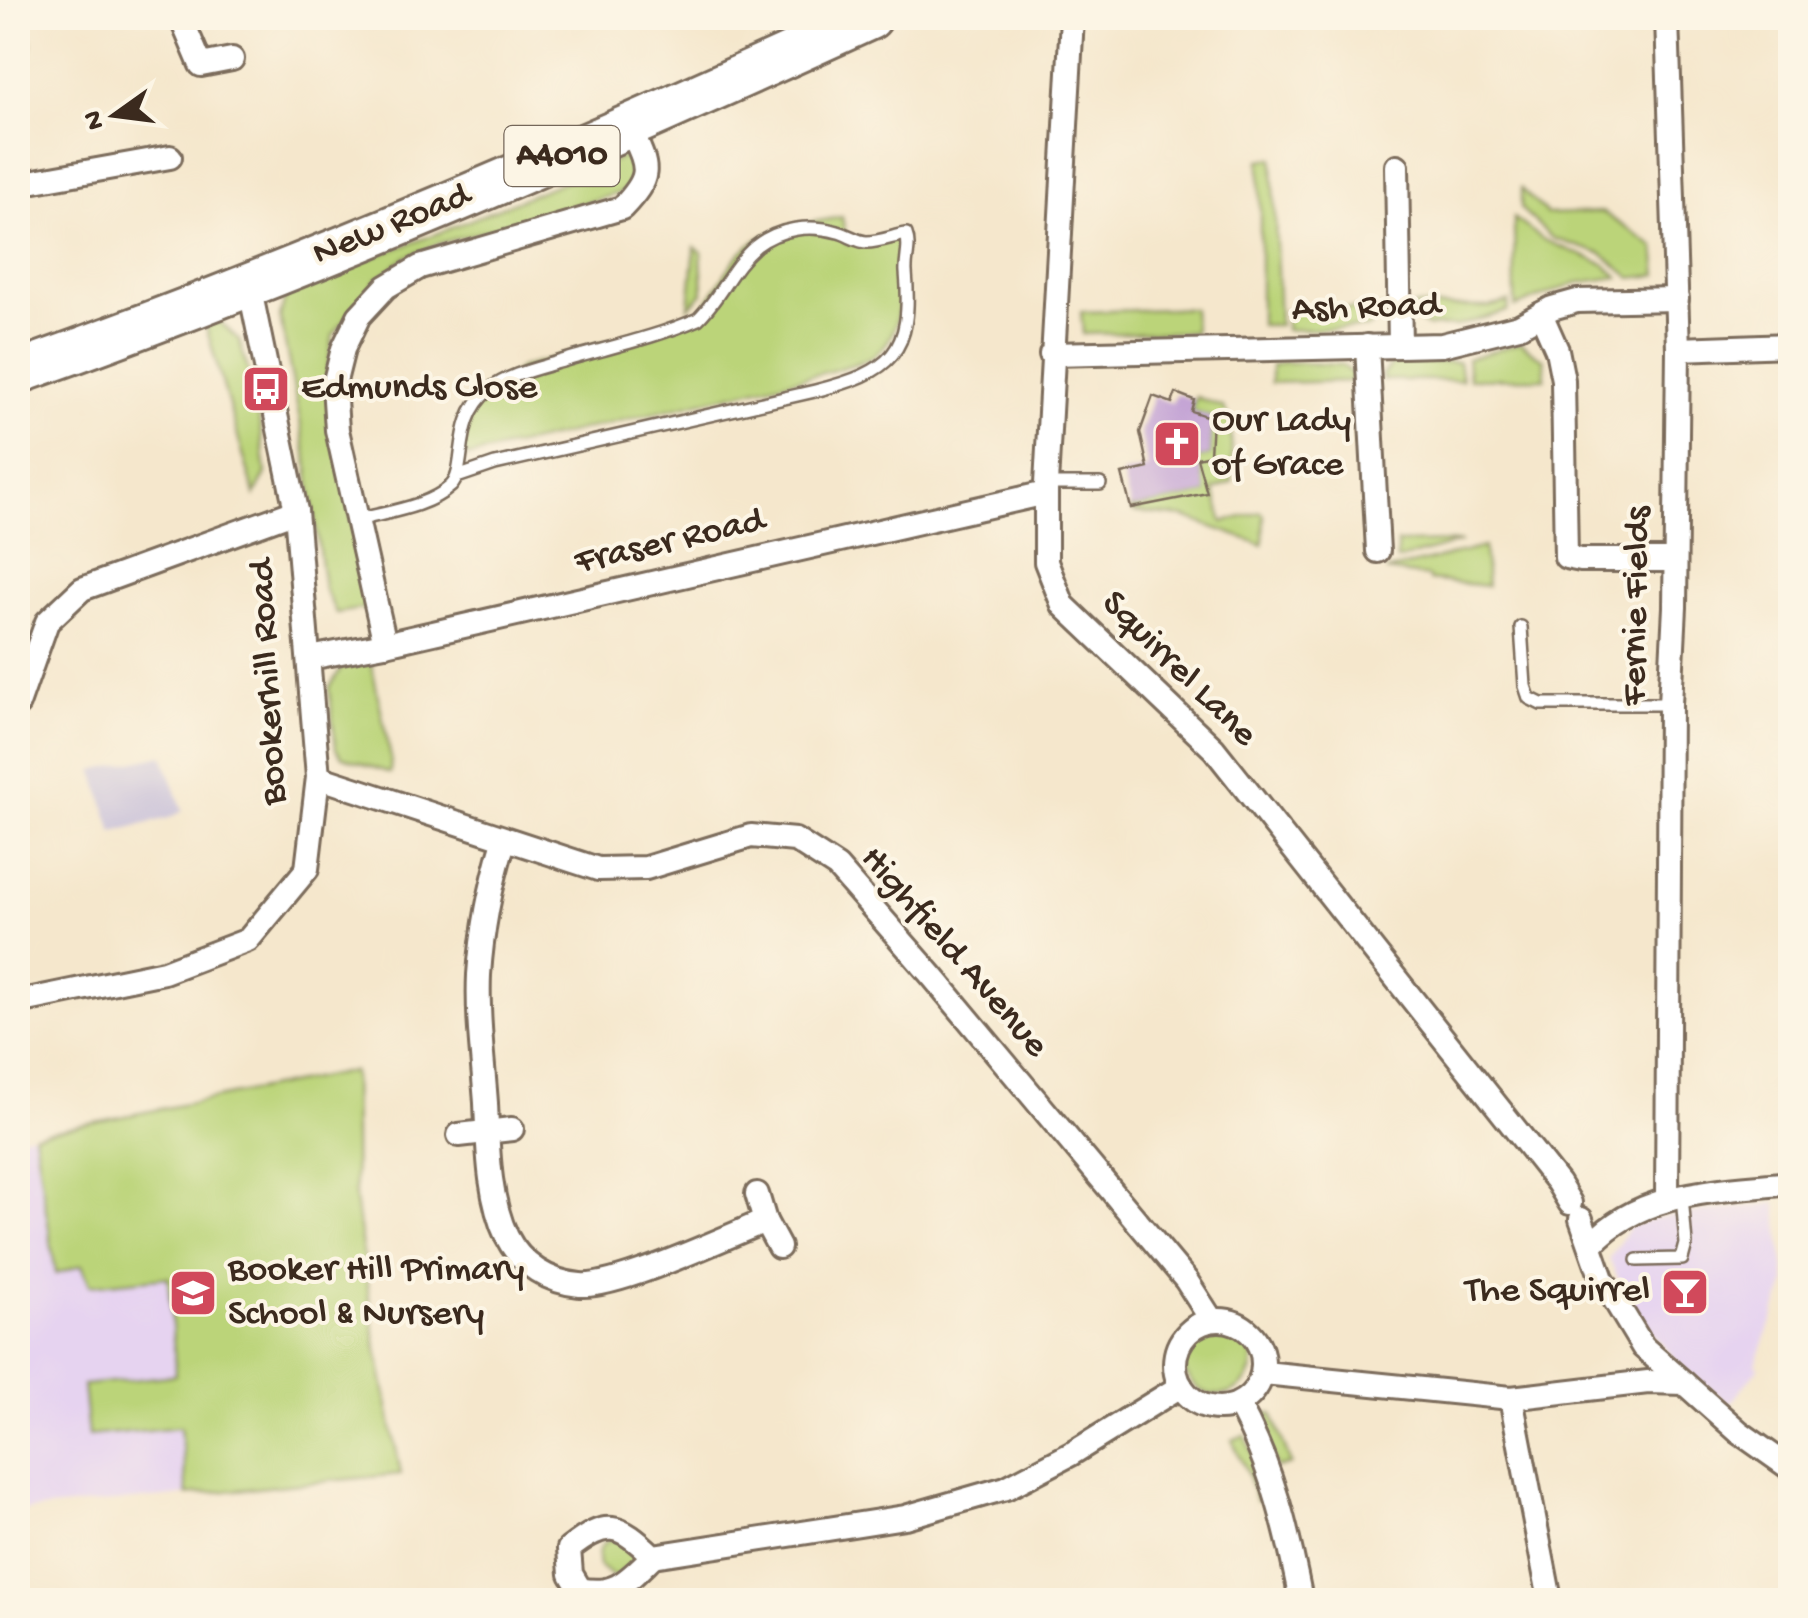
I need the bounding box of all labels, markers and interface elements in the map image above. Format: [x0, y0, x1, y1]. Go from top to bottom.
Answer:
north arrow [65, 65, 165, 165]
text: N [77, 107, 113, 133]
road number: A4010 [504, 126, 620, 186]
street label: New Road [307, 174, 480, 277]
street label: Ash Road [1291, 284, 1444, 334]
bus stop icon: Edmunds Close [240, 363, 292, 415]
place label: Edmunds Close [301, 367, 538, 411]
place label: Our Lady of Grace [1212, 400, 1351, 488]
church icon: Our Lady of Grace [1151, 418, 1203, 470]
street label: Fraser Road [570, 499, 772, 586]
street label: Fernie Fields [1614, 505, 1662, 707]
street label: Bookerhill Road [241, 555, 298, 807]
street label: Squirrel Lane [1091, 583, 1266, 758]
street label: Highfield Avenue [849, 838, 1057, 1068]
place label: Booker Hill Primary School & Nursery [227, 1249, 525, 1337]
bar icon: The Squirrel [1659, 1266, 1711, 1318]
school or university icon: Booker Hill Primary School & Nursery [167, 1267, 219, 1319]
place label: The Squirrel [1463, 1270, 1650, 1314]

